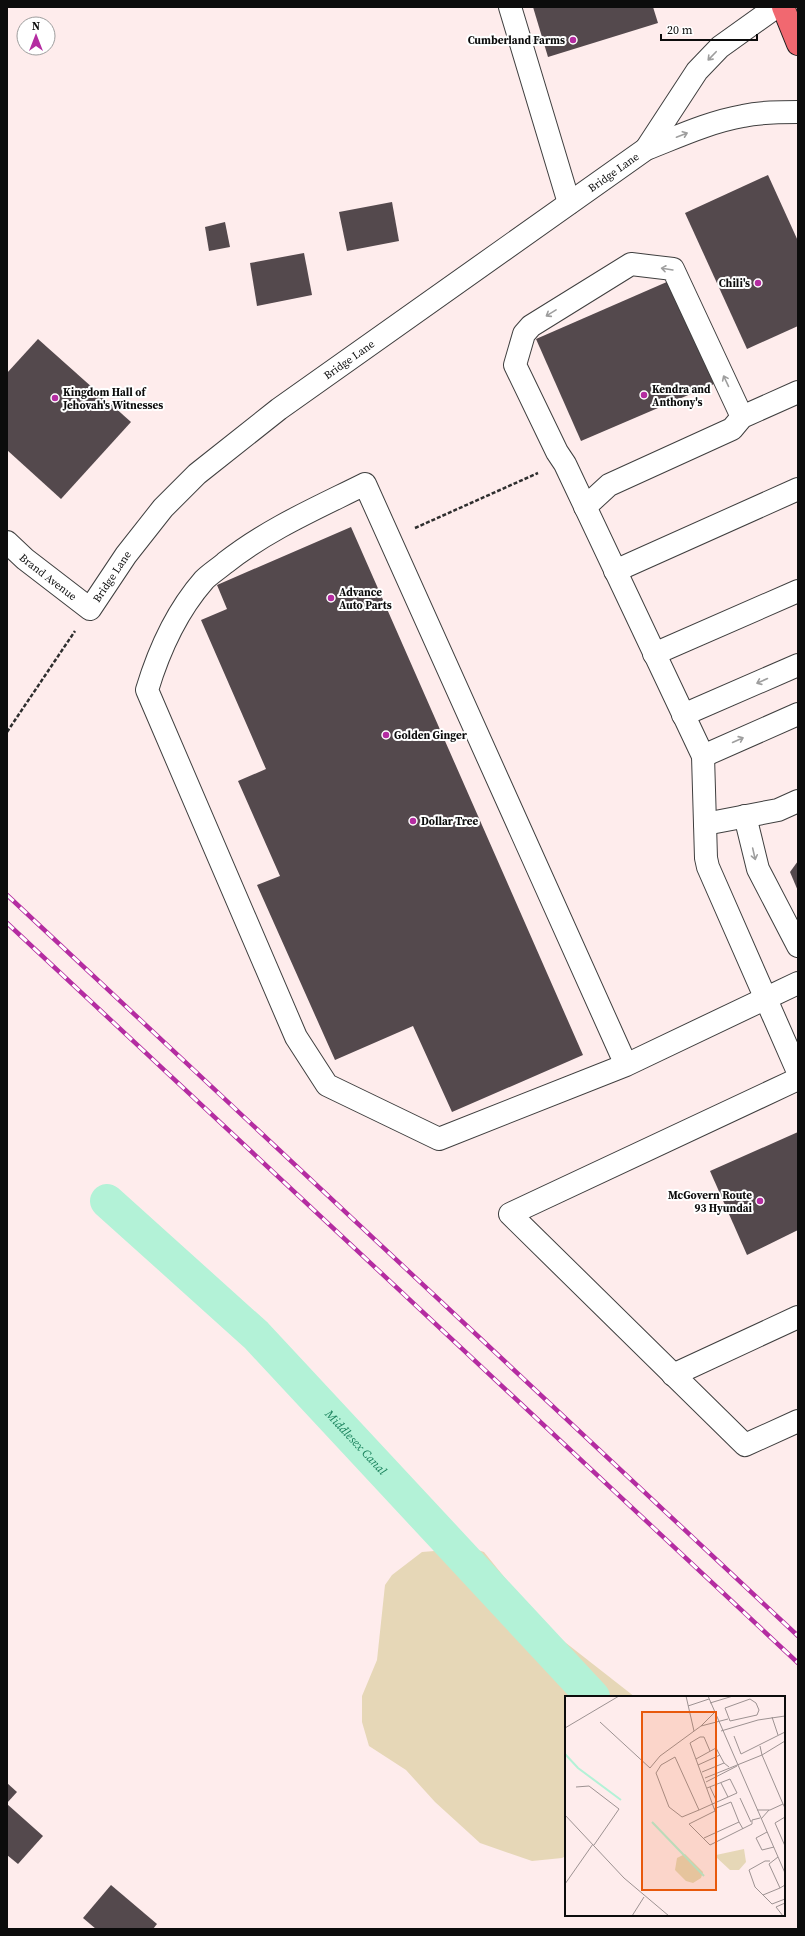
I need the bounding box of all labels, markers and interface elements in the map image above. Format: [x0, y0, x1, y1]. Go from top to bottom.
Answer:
north arrow [16, 16, 56, 56]
scale bar [661, 16, 757, 42]
text: N [32, 19, 40, 34]
text: 20 m [667, 22, 693, 38]
place label: Cumberland Farms [468, 33, 565, 48]
marker: Cumberland Farms [568, 35, 578, 45]
one-way arrow [707, 51, 716, 61]
one-way arrow [676, 130, 688, 138]
street label: Bridge Lane [585, 149, 642, 196]
one-way arrow [661, 265, 674, 273]
place label: Chili's [719, 276, 750, 291]
marker: Chili's [753, 278, 763, 288]
one-way arrow [545, 310, 557, 318]
street label: Bridge Lane [321, 336, 378, 383]
one-way arrow [722, 376, 729, 388]
place label: Kendra and Anthony's [652, 382, 711, 410]
place label: Kingdom Hall of Jehovah's Witnesses [62, 385, 163, 413]
marker: Kendra and Anthony's [639, 390, 649, 400]
marker: Kingdom Hall of Jehovah's Witnesses [50, 393, 60, 403]
street label: Bridge Lane [90, 547, 135, 605]
street label: Brand Avenue [16, 550, 80, 604]
place label: Advance Auto Parts [339, 585, 392, 613]
marker: Advance Auto Parts [326, 593, 336, 603]
one-way arrow [757, 678, 769, 685]
place label: Golden Ginger [394, 728, 468, 743]
marker: Golden Ginger [381, 730, 391, 740]
one-way arrow [732, 736, 744, 743]
place label: Dollar Tree [421, 814, 478, 829]
marker: Dollar Tree [408, 816, 418, 826]
one-way arrow [751, 847, 759, 860]
place label: McGovern Route 93 Hyundai [668, 1188, 753, 1216]
marker: McGovern Route 93 Hyundai [755, 1196, 765, 1206]
water label: Middlesex Canal [321, 1406, 391, 1479]
inset map [565, 1696, 785, 1916]

